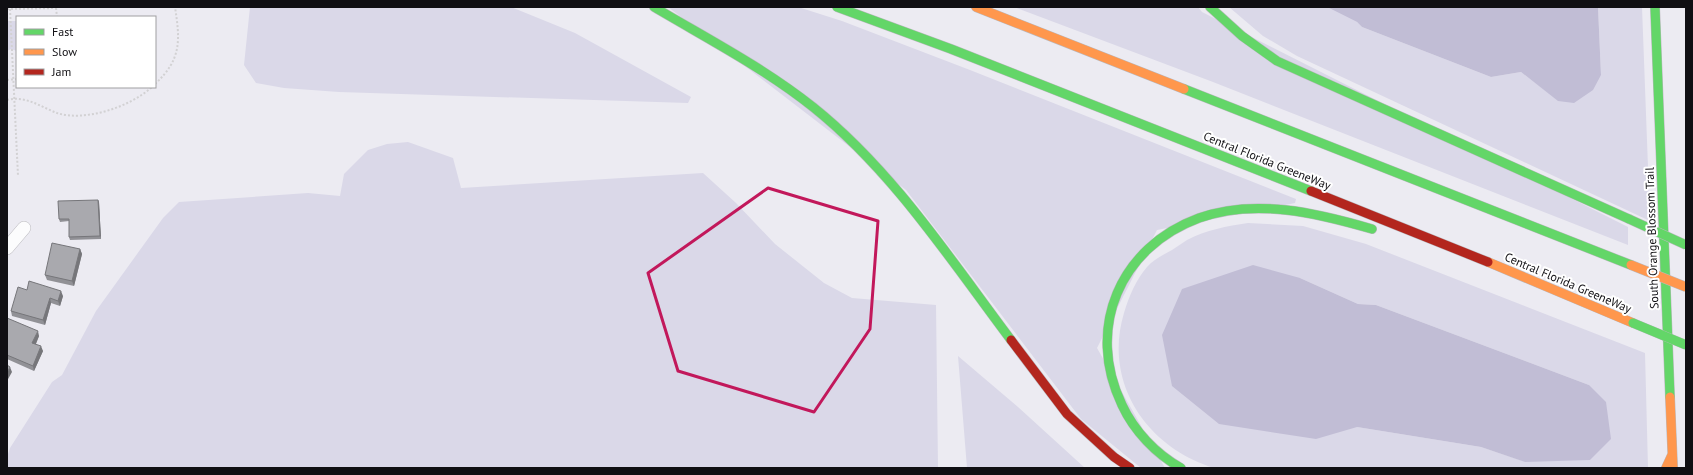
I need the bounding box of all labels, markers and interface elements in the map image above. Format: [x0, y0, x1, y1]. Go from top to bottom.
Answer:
legend [16, 16, 156, 88]
text: Fast [52, 24, 73, 39]
text: Slow [52, 44, 77, 59]
text: Jam [51, 64, 71, 79]
street label: Central Florida GreeneWay [1201, 128, 1333, 193]
street label: South Orange Blossom Trail [1642, 166, 1661, 309]
street label: Central Florida GreeneWay [1503, 249, 1634, 316]

